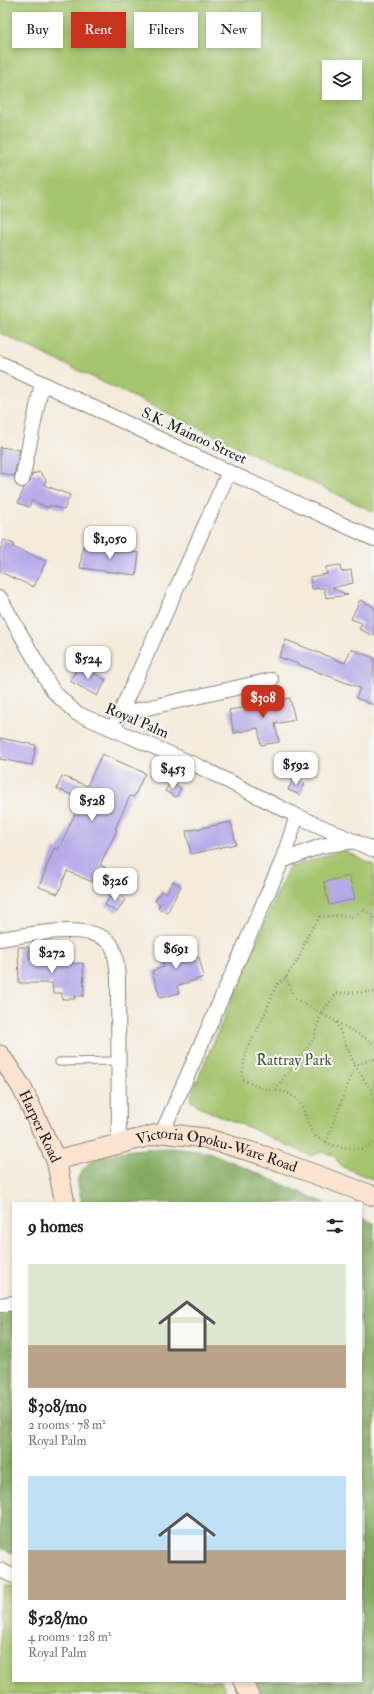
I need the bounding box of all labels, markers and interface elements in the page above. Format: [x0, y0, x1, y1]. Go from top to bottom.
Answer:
chip: Buy [12, 12, 63, 48]
chip: Rent [71, 12, 126, 48]
chip: Filters [134, 12, 198, 48]
chip: New [206, 12, 261, 48]
map controls [322, 60, 362, 100]
button: layers [322, 60, 362, 100]
street label: S.K. Mainoo Street [138, 403, 250, 469]
pin: $1,050 [77, 526, 143, 560]
text: $1,050 [93, 531, 127, 547]
pin: $524 [64, 646, 112, 680]
text: $524 [75, 651, 101, 667]
pin: $308 [239, 685, 287, 719]
text: $308 [250, 690, 276, 706]
street label: Royal Palm [102, 699, 172, 743]
pin: $592 [272, 752, 320, 786]
pin: $453 [149, 756, 197, 790]
text: $592 [283, 757, 309, 773]
text: $453 [160, 761, 186, 777]
pin: $528 [68, 788, 116, 822]
text: $528 [79, 793, 105, 809]
pin: $326 [91, 868, 139, 902]
text: $326 [102, 873, 128, 889]
pin: $691 [152, 936, 200, 970]
pin: $272 [28, 940, 76, 974]
text: $691 [163, 941, 189, 957]
text: $272 [39, 945, 65, 961]
park label: Rattray Park [256, 1051, 332, 1070]
street label: Harper Road [15, 1087, 66, 1166]
street label: Victoria Opoku-Ware Road [134, 1123, 301, 1177]
icon: filters [324, 1215, 346, 1237]
text: 9 homes [28, 1216, 83, 1237]
icon: home [151, 1290, 223, 1362]
text: $308/mo [28, 1396, 87, 1417]
text: 2 rooms · 78 m² [28, 1417, 106, 1433]
text: Royal Palm [28, 1433, 87, 1449]
icon: home [151, 1502, 223, 1574]
text: $528/mo [28, 1608, 87, 1629]
text: 4 rooms · 128 m² [28, 1629, 111, 1645]
text: Royal Palm [28, 1645, 87, 1661]

